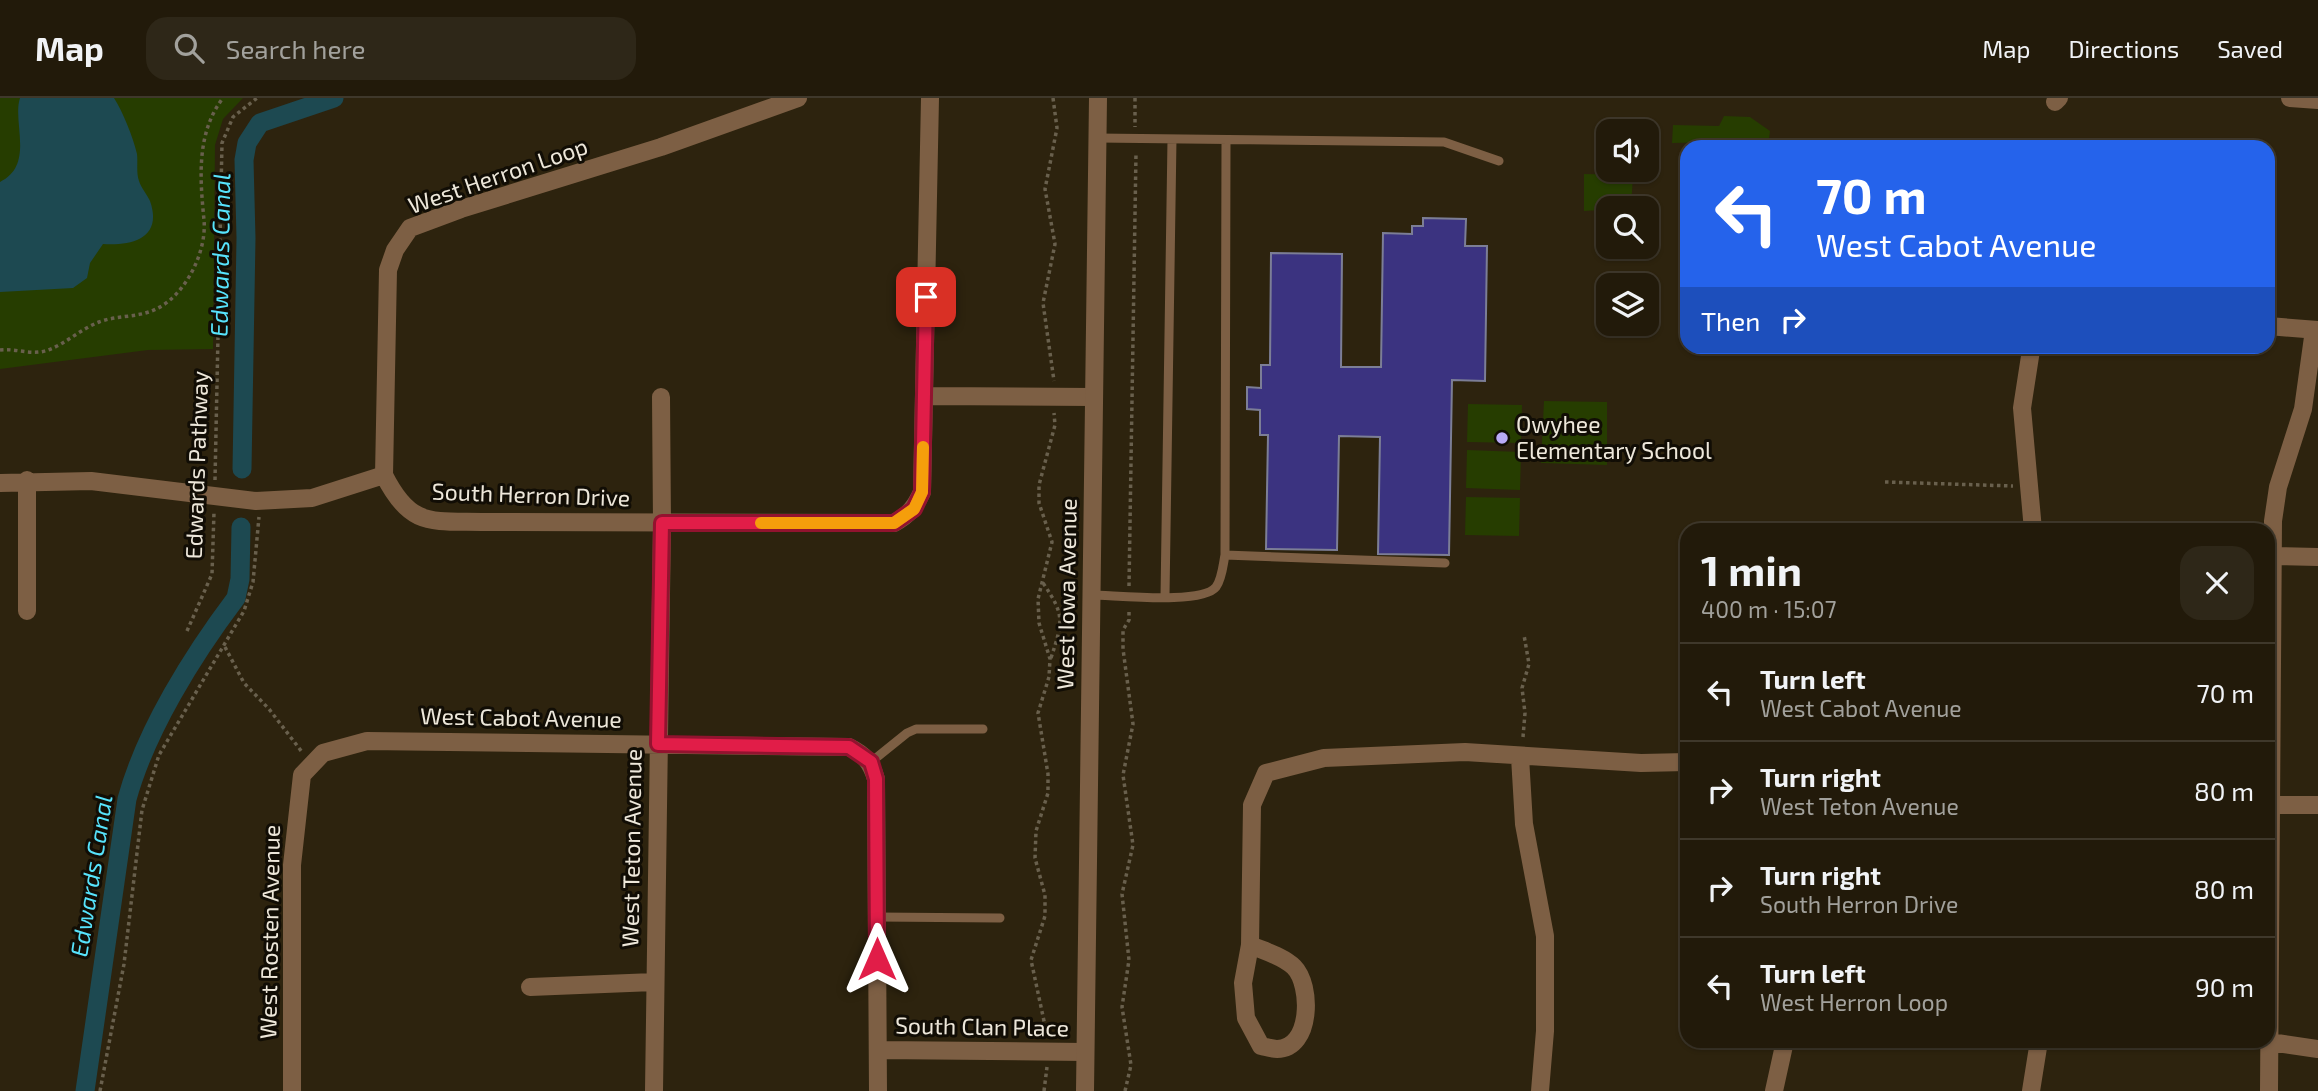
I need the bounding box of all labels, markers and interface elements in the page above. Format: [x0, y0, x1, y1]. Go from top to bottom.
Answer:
search box [146, 17, 636, 80]
text: Map [35, 28, 104, 68]
icon: search [170, 29, 208, 67]
text: Search here [226, 33, 365, 64]
text: Map [1982, 34, 2030, 63]
text: Directions [2068, 34, 2179, 63]
text: Saved [2217, 34, 2283, 63]
map controls [1596, 119, 1659, 336]
button: sound [1596, 119, 1659, 182]
street label: West Herron Loop [404, 131, 591, 219]
text: 70 m [1816, 165, 1927, 224]
icon: left [1701, 168, 1792, 259]
water label: Edwards Canal [204, 173, 235, 337]
button: search [1596, 196, 1659, 259]
text: West Cabot Avenue [1816, 225, 2097, 263]
pin [896, 267, 956, 327]
button: layers [1596, 273, 1659, 336]
icon: arrive [907, 278, 945, 316]
icon: right [1774, 301, 1812, 339]
text: Then [1701, 305, 1760, 336]
street label: Edwards Pathway [179, 370, 213, 560]
place label: Owyhee Elementary School [1516, 410, 1712, 464]
marker: Owyhee Elementary School [1494, 430, 1510, 446]
street label: South Herron Drive [431, 477, 631, 511]
street label: West Iowa Avenue [1050, 498, 1082, 690]
text: 1 min [1701, 544, 1802, 594]
button: close [2180, 546, 2254, 620]
text: 400 m · 15:07 [1701, 595, 1836, 623]
text: Turn left [1760, 663, 1866, 694]
icon: left [1701, 673, 1739, 711]
text: 70 m [2196, 677, 2254, 708]
text: West Cabot Avenue [1760, 694, 1962, 722]
street label: West Cabot Avenue [420, 701, 622, 733]
street label: West Teton Avenue [615, 748, 647, 948]
text: Turn right [1760, 761, 1881, 792]
icon: right [1701, 771, 1739, 809]
text: 80 m [2194, 775, 2254, 806]
text: West Teton Avenue [1760, 792, 1959, 820]
water label: Edwards Canal [63, 793, 118, 959]
street label: West Rosten Avenue [253, 825, 285, 1039]
text: Turn right [1760, 859, 1881, 890]
icon: right [1701, 869, 1739, 907]
text: 80 m [2194, 873, 2254, 904]
text: South Herron Drive [1760, 890, 1958, 918]
position arrow [840, 922, 914, 996]
text: Turn left [1760, 957, 1866, 988]
icon: left [1701, 967, 1739, 1005]
text: 90 m [2195, 971, 2254, 1002]
text: West Herron Loop [1760, 988, 1948, 1016]
street label: South Clan Place [895, 1010, 1069, 1042]

